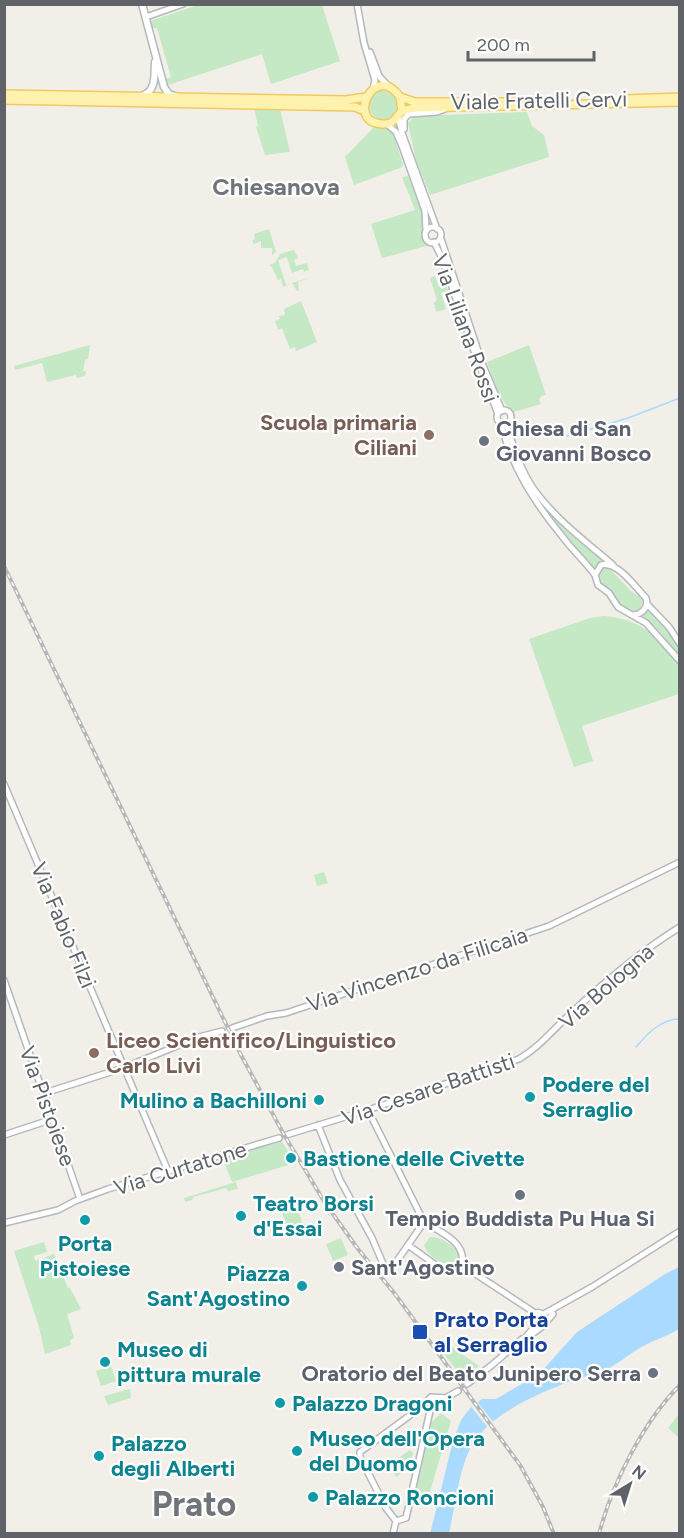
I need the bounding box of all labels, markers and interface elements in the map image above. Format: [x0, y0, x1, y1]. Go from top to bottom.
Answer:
scale bar [468, 24, 594, 62]
text: 200 m [477, 34, 530, 56]
street label: Viale Fratelli Cervi [450, 85, 628, 116]
district label: Chiesanova [212, 172, 340, 201]
street label: Via Liliana Rossi [426, 250, 505, 406]
place label: Scuola primaria Ciliani [260, 409, 417, 461]
place label: Chiesa di San Giovanni Bosco [496, 415, 652, 467]
marker: Scuola primaria Ciliani [422, 428, 436, 442]
marker: Chiesa di San Giovanni Bosco [477, 434, 491, 448]
street label: Via Fabio Filzi [25, 858, 102, 992]
street label: Via Vincenzo da Filicaia [303, 921, 531, 1018]
street label: Via Bologna [553, 938, 659, 1035]
place label: Liceo Scientifico/Linguistico Carlo Livi [106, 1027, 396, 1079]
street label: Via Pistoiese [13, 1043, 82, 1170]
marker: Liceo Scientifico/Linguistico Carlo Livi [87, 1046, 101, 1060]
street label: Via Cesare Battisti [338, 1047, 518, 1132]
place label: Podere del Serraglio [542, 1071, 650, 1123]
place label: Mulino a Bachilloni [120, 1087, 307, 1114]
marker: Podere del Serraglio [523, 1090, 537, 1104]
marker: Mulino a Bachilloni [312, 1093, 326, 1107]
street label: Via Curtatone [111, 1135, 250, 1201]
place label: Bastione delle Civette [303, 1145, 525, 1172]
marker: Bastione delle Civette [284, 1151, 298, 1165]
marker: Tempio Buddista Pu Hua Si [513, 1188, 527, 1202]
place label: Teatro Borsi d'Essai [253, 1190, 374, 1242]
place label: Tempio Buddista Pu Hua Si [385, 1205, 655, 1232]
marker: Teatro Borsi d'Essai [234, 1209, 248, 1223]
marker: Porta Pistoiese [78, 1213, 92, 1227]
place label: Porta Pistoiese [39, 1230, 131, 1282]
place label: Sant'Agostino [351, 1254, 495, 1281]
place label: Piazza Sant'Agostino [147, 1260, 290, 1312]
marker: Sant'Agostino [332, 1260, 346, 1274]
marker: Piazza Sant'Agostino [295, 1279, 309, 1293]
place label: Prato Porta al Serraglio [434, 1306, 549, 1358]
marker: Prato Porta al Serraglio [411, 1323, 429, 1341]
place label: Museo di pittura murale [117, 1336, 261, 1388]
marker: Museo di pittura murale [98, 1355, 112, 1369]
place label: Oratorio del Beato Junipero Serra [301, 1360, 641, 1387]
marker: Oratorio del Beato Junipero Serra [646, 1366, 660, 1380]
place label: Palazzo Dragoni [292, 1390, 453, 1417]
marker: Palazzo Dragoni [273, 1396, 287, 1410]
place label: Museo dell'Opera del Duomo [309, 1425, 485, 1477]
place label: Palazzo degli Alberti [111, 1430, 235, 1482]
marker: Museo dell'Opera del Duomo [290, 1444, 304, 1458]
marker: Palazzo degli Alberti [92, 1449, 106, 1463]
north arrow [600, 1454, 660, 1514]
text: N [628, 1461, 650, 1484]
district label: Prato [152, 1484, 236, 1525]
place label: Palazzo Roncioni [325, 1484, 494, 1511]
marker: Palazzo Roncioni [306, 1490, 320, 1504]

